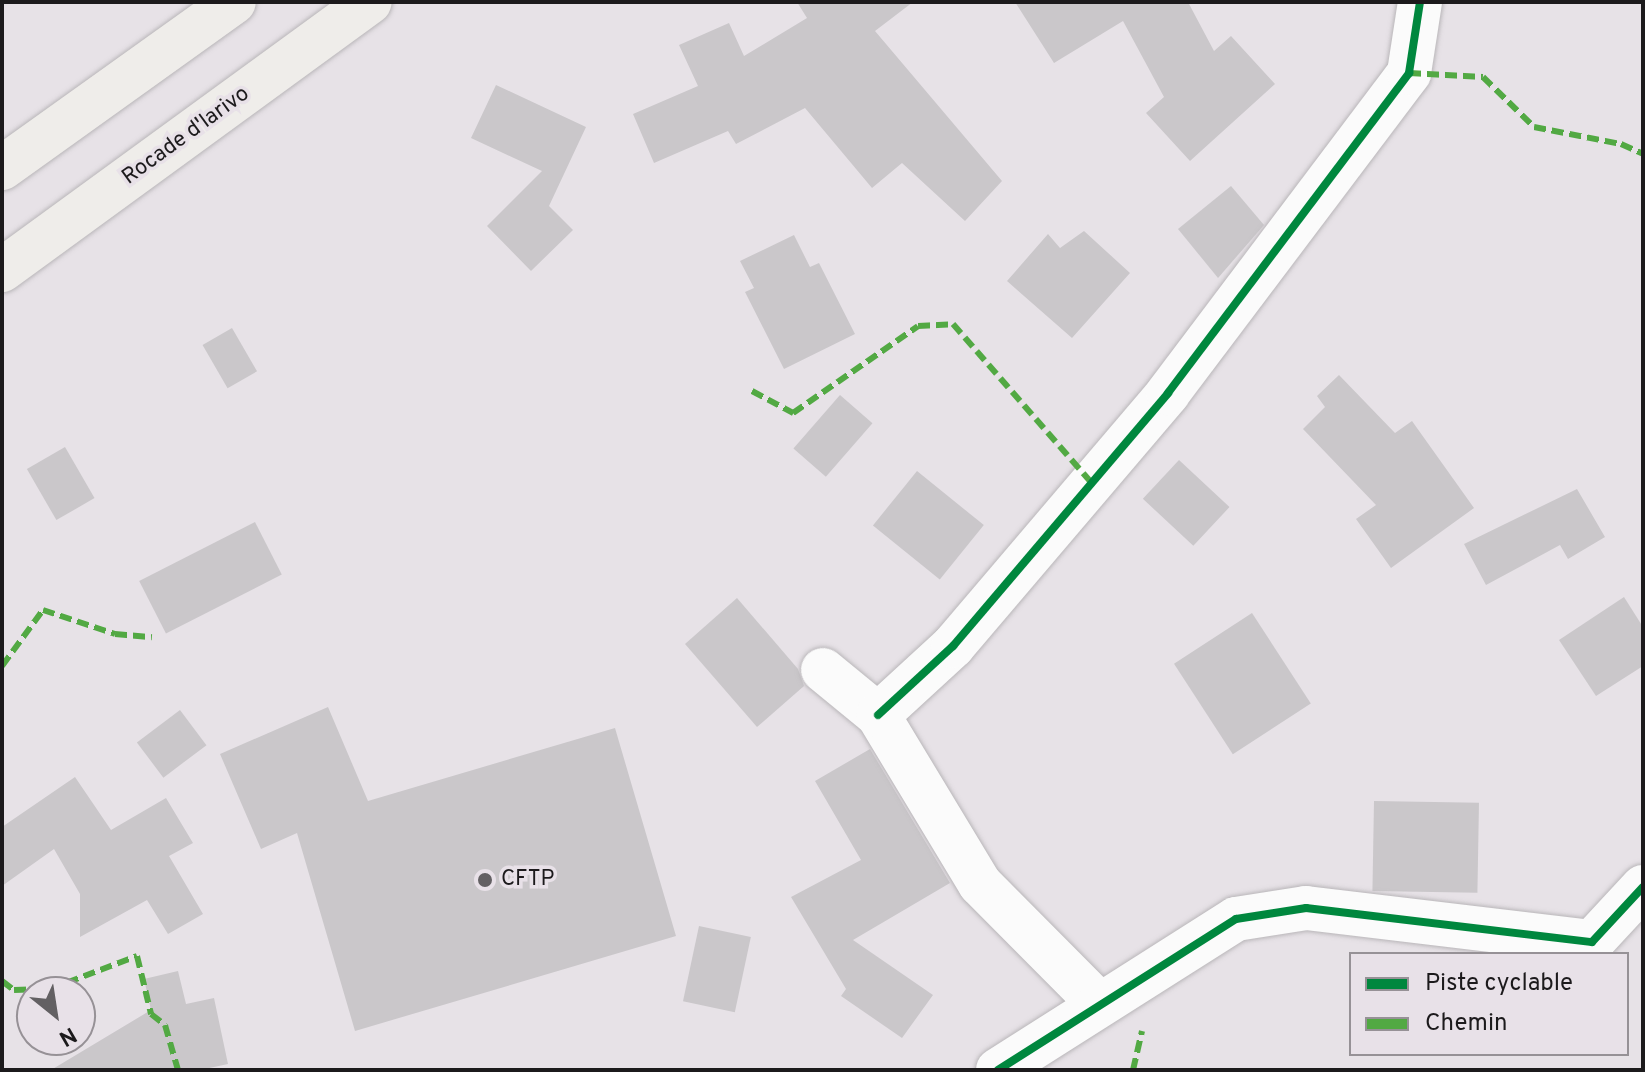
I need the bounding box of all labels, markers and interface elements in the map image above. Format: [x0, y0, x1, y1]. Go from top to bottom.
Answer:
street label: Rocade d'Iarivo [117, 81, 255, 191]
place label: CFTP [501, 867, 554, 893]
marker: CFTP [476, 871, 494, 889]
legend [1349, 952, 1629, 1056]
text: Piste cyclable [1425, 969, 1573, 999]
north arrow [16, 976, 96, 1056]
text: Chemin [1425, 1009, 1508, 1039]
text: N [54, 1020, 81, 1051]

